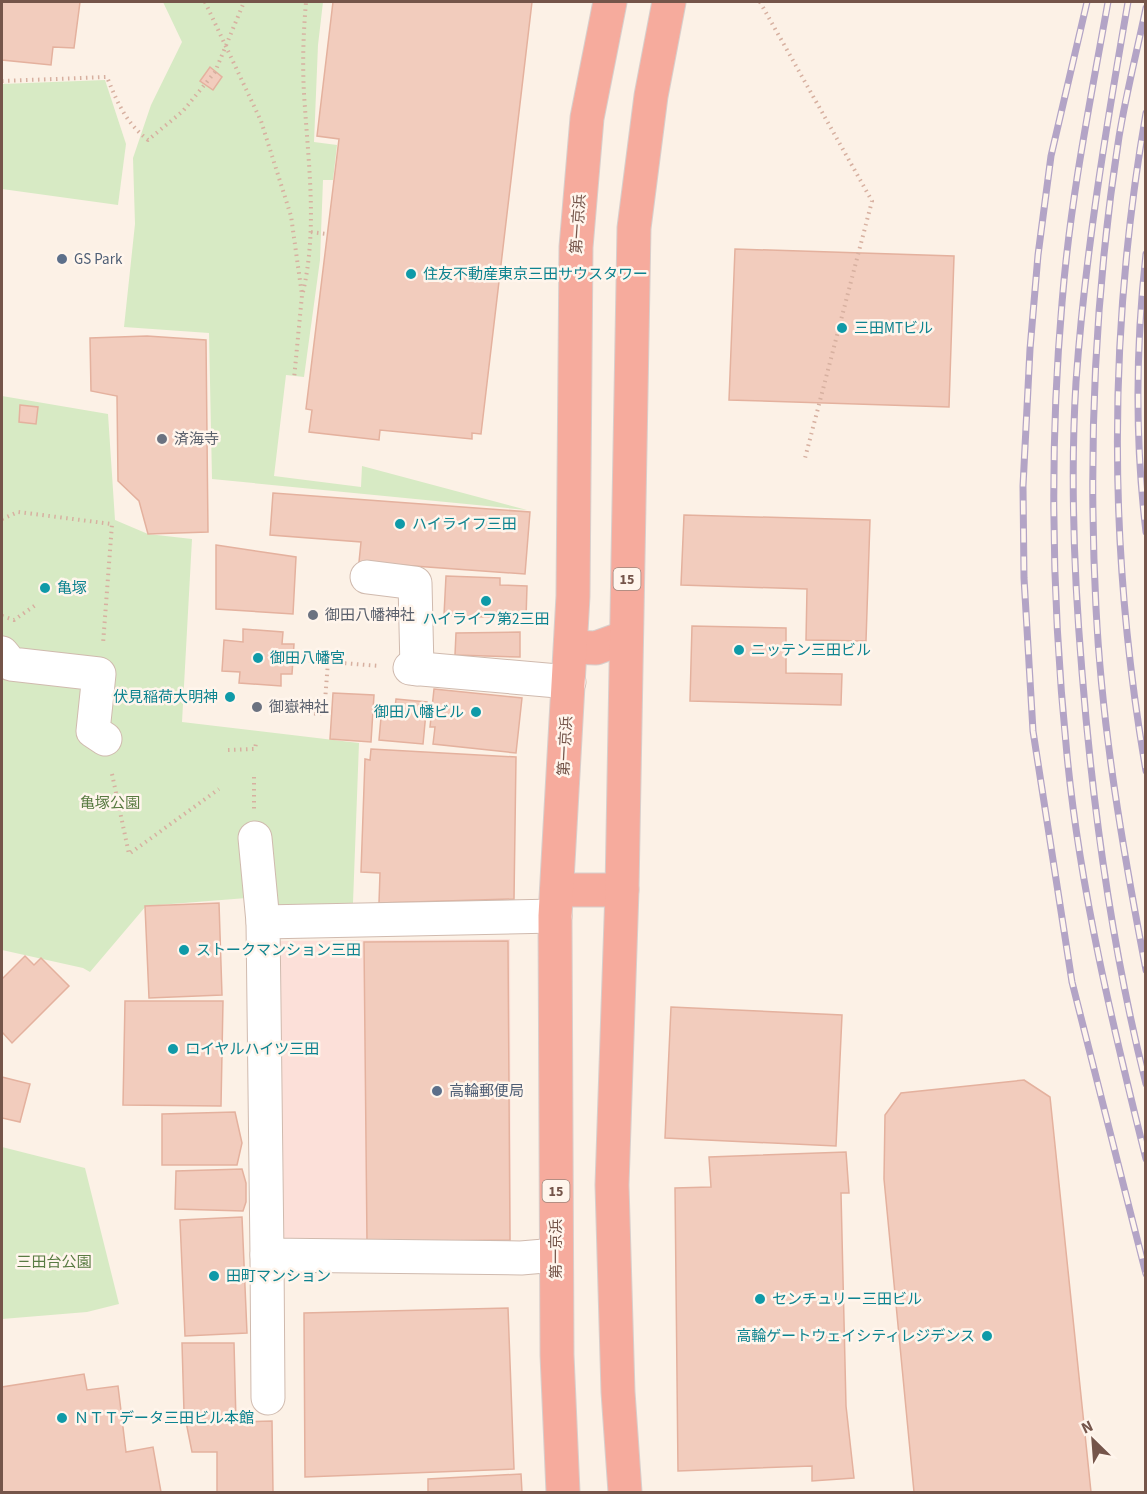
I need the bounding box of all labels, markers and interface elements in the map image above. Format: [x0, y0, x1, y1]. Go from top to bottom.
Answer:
street label: 第一京浜 [566, 193, 591, 255]
place label: GS Park [74, 249, 123, 270]
marker: GS Park [55, 252, 69, 266]
place label: 住友不動産東京三田サウスタワー [423, 264, 648, 285]
marker: 住友不動産東京三田サウスタワー [404, 267, 418, 281]
place label: 三田MTビル [854, 318, 933, 339]
marker: 三田MTビル [835, 321, 849, 335]
place label: 済海寺 [174, 429, 219, 450]
marker: 済海寺 [155, 432, 169, 446]
place label: ハイライフ三田 [412, 514, 517, 535]
marker: ハイライフ三田 [393, 517, 407, 531]
road number: 15 [614, 568, 640, 590]
place label: 亀塚 [57, 578, 87, 599]
marker: 亀塚 [38, 581, 52, 595]
marker: ハイライフ第2三田 [479, 594, 493, 608]
place label: 御田八幡神社 [325, 605, 415, 626]
marker: 御田八幡神社 [306, 608, 320, 622]
place label: ハイライフ第2三田 [422, 609, 550, 630]
place label: ニッテン三田ビル [751, 640, 871, 661]
marker: ニッテン三田ビル [732, 643, 746, 657]
place label: 御田八幡宮 [270, 648, 345, 669]
marker: 御田八幡宮 [251, 651, 265, 665]
place label: 伏見稲荷大明神 [113, 687, 218, 708]
marker: 伏見稲荷大明神 [223, 690, 237, 704]
place label: 御嶽神社 [269, 697, 329, 718]
marker: 御嶽神社 [250, 700, 264, 714]
place label: 御田八幡ビル [374, 702, 464, 723]
marker: 御田八幡ビル [469, 705, 483, 719]
street label: 第一京浜 [553, 716, 578, 777]
park label: 亀塚公園 [80, 793, 140, 814]
place label: ストークマンション三田 [196, 940, 361, 961]
marker: ストークマンション三田 [177, 943, 191, 957]
place label: ロイヤルハイツ三田 [185, 1039, 319, 1060]
marker: ロイヤルハイツ三田 [166, 1042, 180, 1056]
place label: 高輪郵便局 [449, 1081, 524, 1102]
marker: 高輪郵便局 [430, 1084, 444, 1098]
road number: 15 [542, 1180, 570, 1202]
street label: 第一京浜 [546, 1219, 567, 1279]
park label: 三田台公園 [16, 1252, 92, 1273]
place label: 田町マンション [226, 1266, 331, 1287]
marker: 田町マンション [207, 1269, 221, 1283]
place label: センチュリー三田ビル [772, 1289, 922, 1310]
marker: センチュリー三田ビル [753, 1292, 767, 1306]
place label: 高輪ゲートウェイシティレジデンス [736, 1326, 975, 1347]
marker: 高輪ゲートウェイシティレジデンス [980, 1329, 994, 1343]
place label: ＮＴＴデータ三田ビル本館 [74, 1408, 254, 1429]
north arrow [1063, 1410, 1123, 1470]
marker: ＮＴＴデータ三田ビル本館 [55, 1411, 69, 1425]
text: N [1078, 1415, 1097, 1440]

